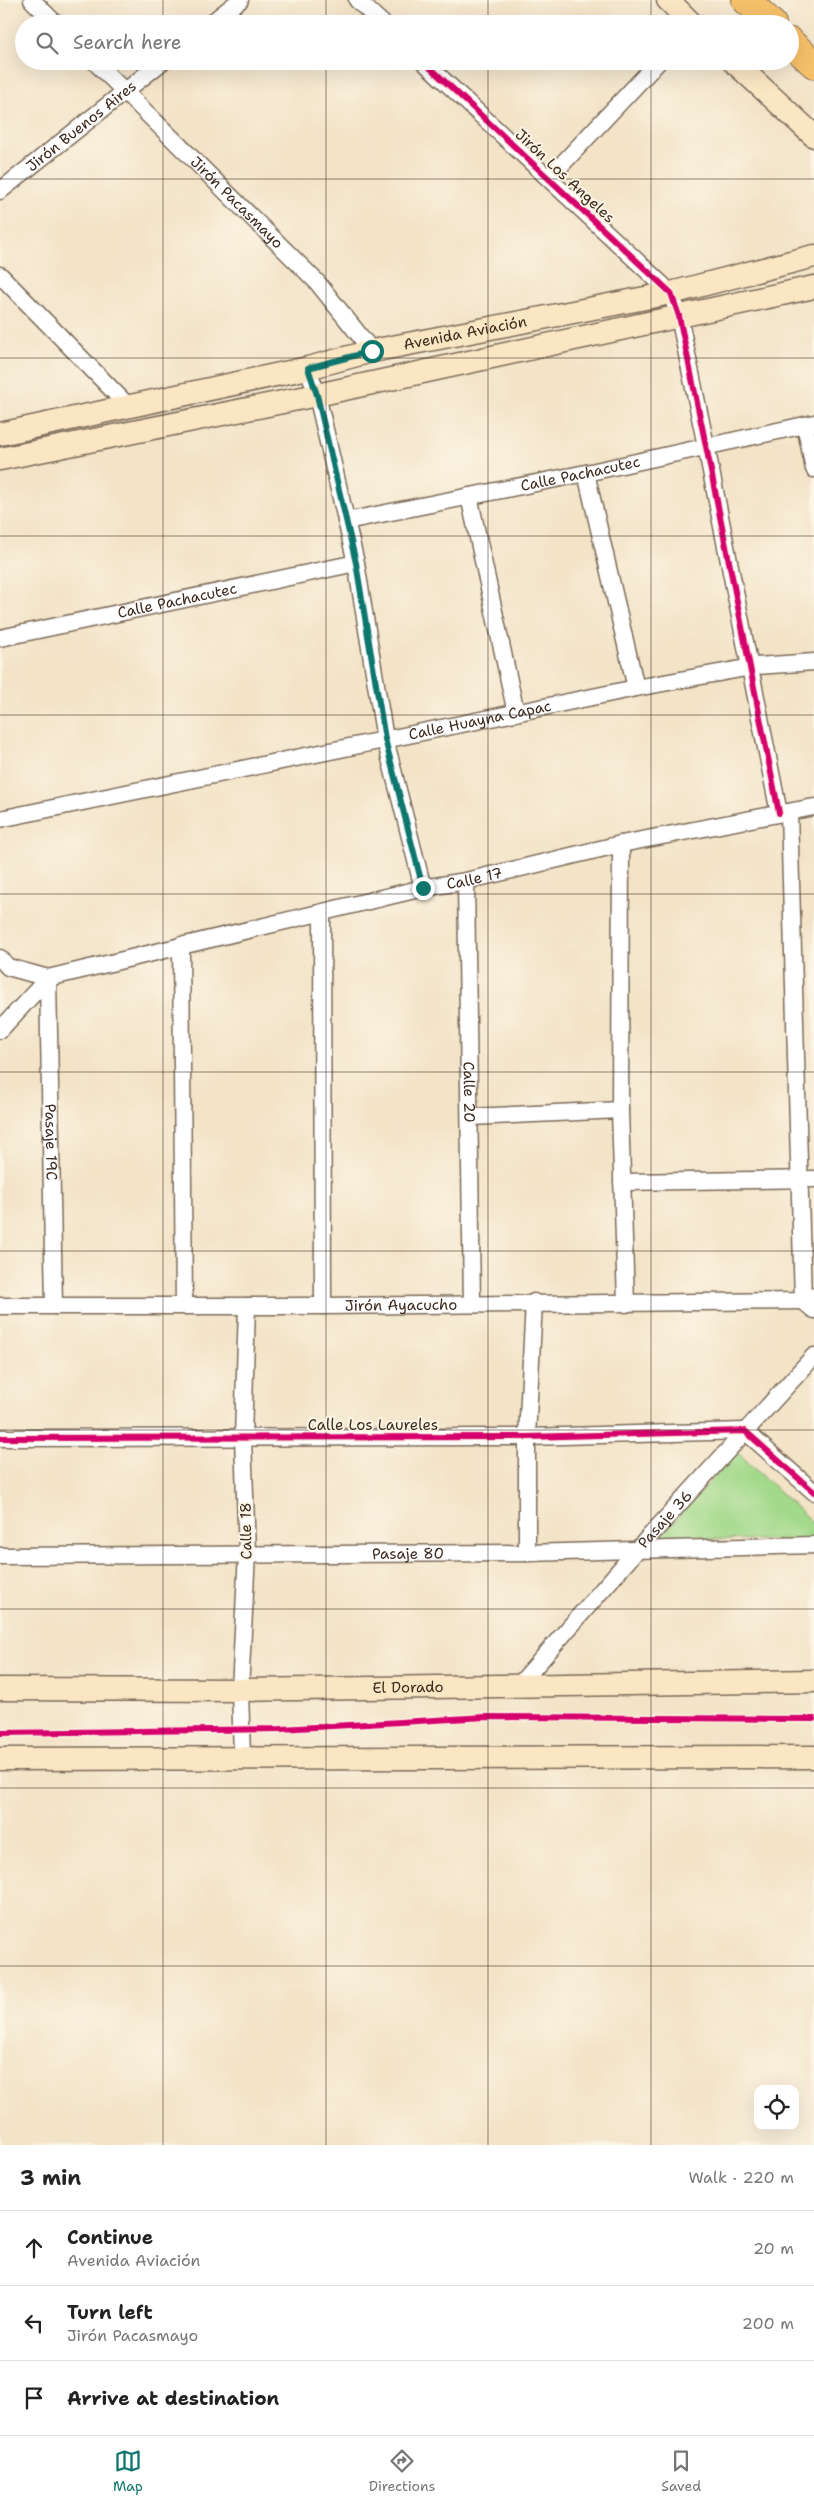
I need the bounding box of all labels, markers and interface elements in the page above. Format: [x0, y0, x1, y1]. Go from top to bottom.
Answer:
search box [15, 15, 799, 70]
icon: search [33, 29, 61, 57]
text: Search here [73, 30, 182, 55]
street label: Jirón Buenos Aires [22, 76, 141, 176]
street label: Jirón Los Angeles [511, 125, 619, 227]
street label: Jirón Pacasmayo [186, 152, 288, 253]
street label: Avenida Aviación [402, 311, 528, 355]
route start [361, 340, 384, 363]
street label: Calle Pachacutec [519, 451, 642, 496]
street label: Calle Pachacutec [116, 578, 239, 623]
street label: Calle Huayna Capac [407, 696, 553, 745]
street label: Calle 17 [445, 863, 505, 894]
route end [412, 877, 435, 900]
street label: Calle 20 [459, 1061, 479, 1123]
street label: Pasaje 19C [40, 1103, 62, 1180]
street label: Jirón Ayacucho [345, 1295, 457, 1316]
street label: Calle Los Laureles [308, 1415, 438, 1435]
street label: Pasaje 36 [633, 1486, 697, 1552]
street label: Calle 18 [236, 1502, 256, 1560]
street label: Pasaje 80 [372, 1543, 444, 1564]
street label: El Dorado [372, 1677, 444, 1698]
map controls [754, 2085, 799, 2130]
button: locate [754, 2085, 799, 2130]
text: 3 min [20, 2164, 81, 2192]
text: Walk · 220 m [688, 2167, 794, 2188]
text: Continue [67, 2225, 153, 2250]
icon: ahead [20, 2234, 48, 2262]
text: 20 m [753, 2238, 794, 2259]
text: Avenida Aviación [67, 2250, 200, 2271]
text: Turn left [67, 2300, 153, 2325]
icon: left [20, 2309, 48, 2337]
text: 200 m [742, 2313, 794, 2334]
text: Jirón Pacasmayo [67, 2325, 198, 2346]
icon: arrive [20, 2384, 48, 2412]
text: Arrive at destination [67, 2386, 279, 2411]
tab: Map [113, 2447, 143, 2495]
tab: Directions [369, 2447, 435, 2495]
tab: Saved [661, 2447, 701, 2495]

